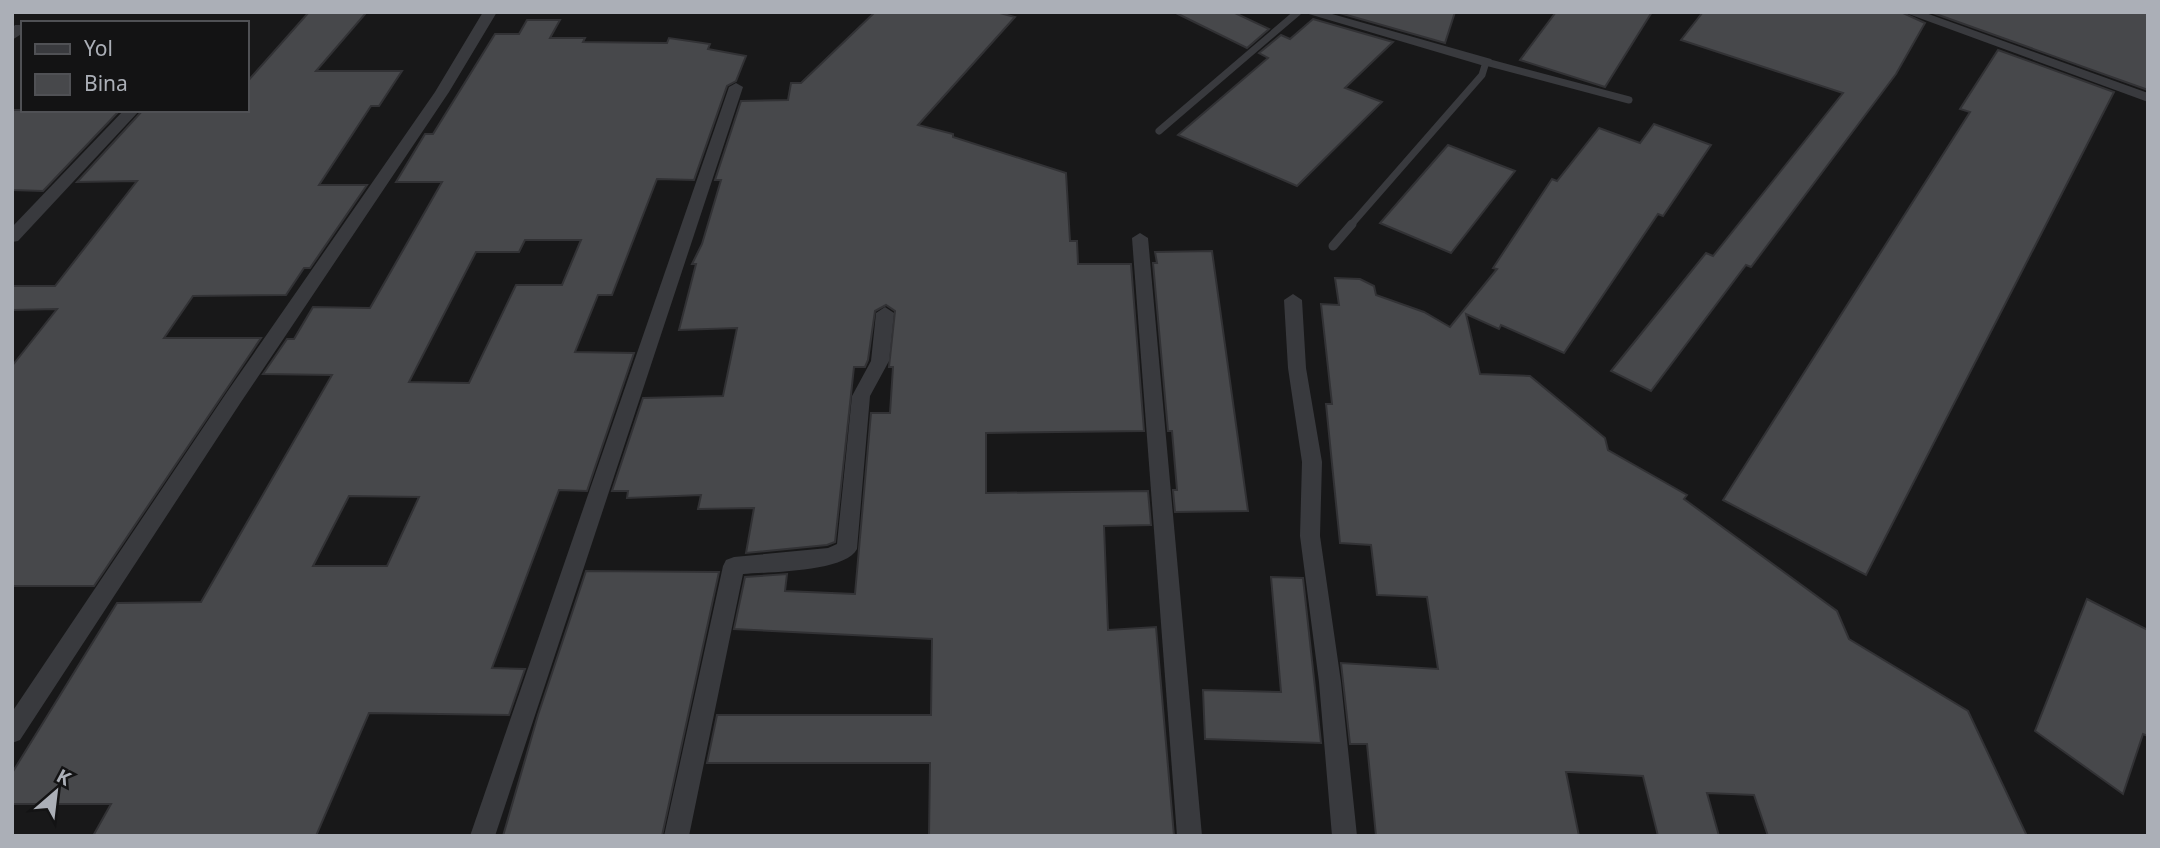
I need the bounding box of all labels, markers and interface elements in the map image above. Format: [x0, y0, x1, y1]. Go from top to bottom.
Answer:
legend [21, 21, 248, 112]
text: Yol [84, 34, 113, 62]
text: Bina [84, 69, 128, 97]
north arrow [21, 757, 91, 827]
text: K [52, 763, 76, 792]

